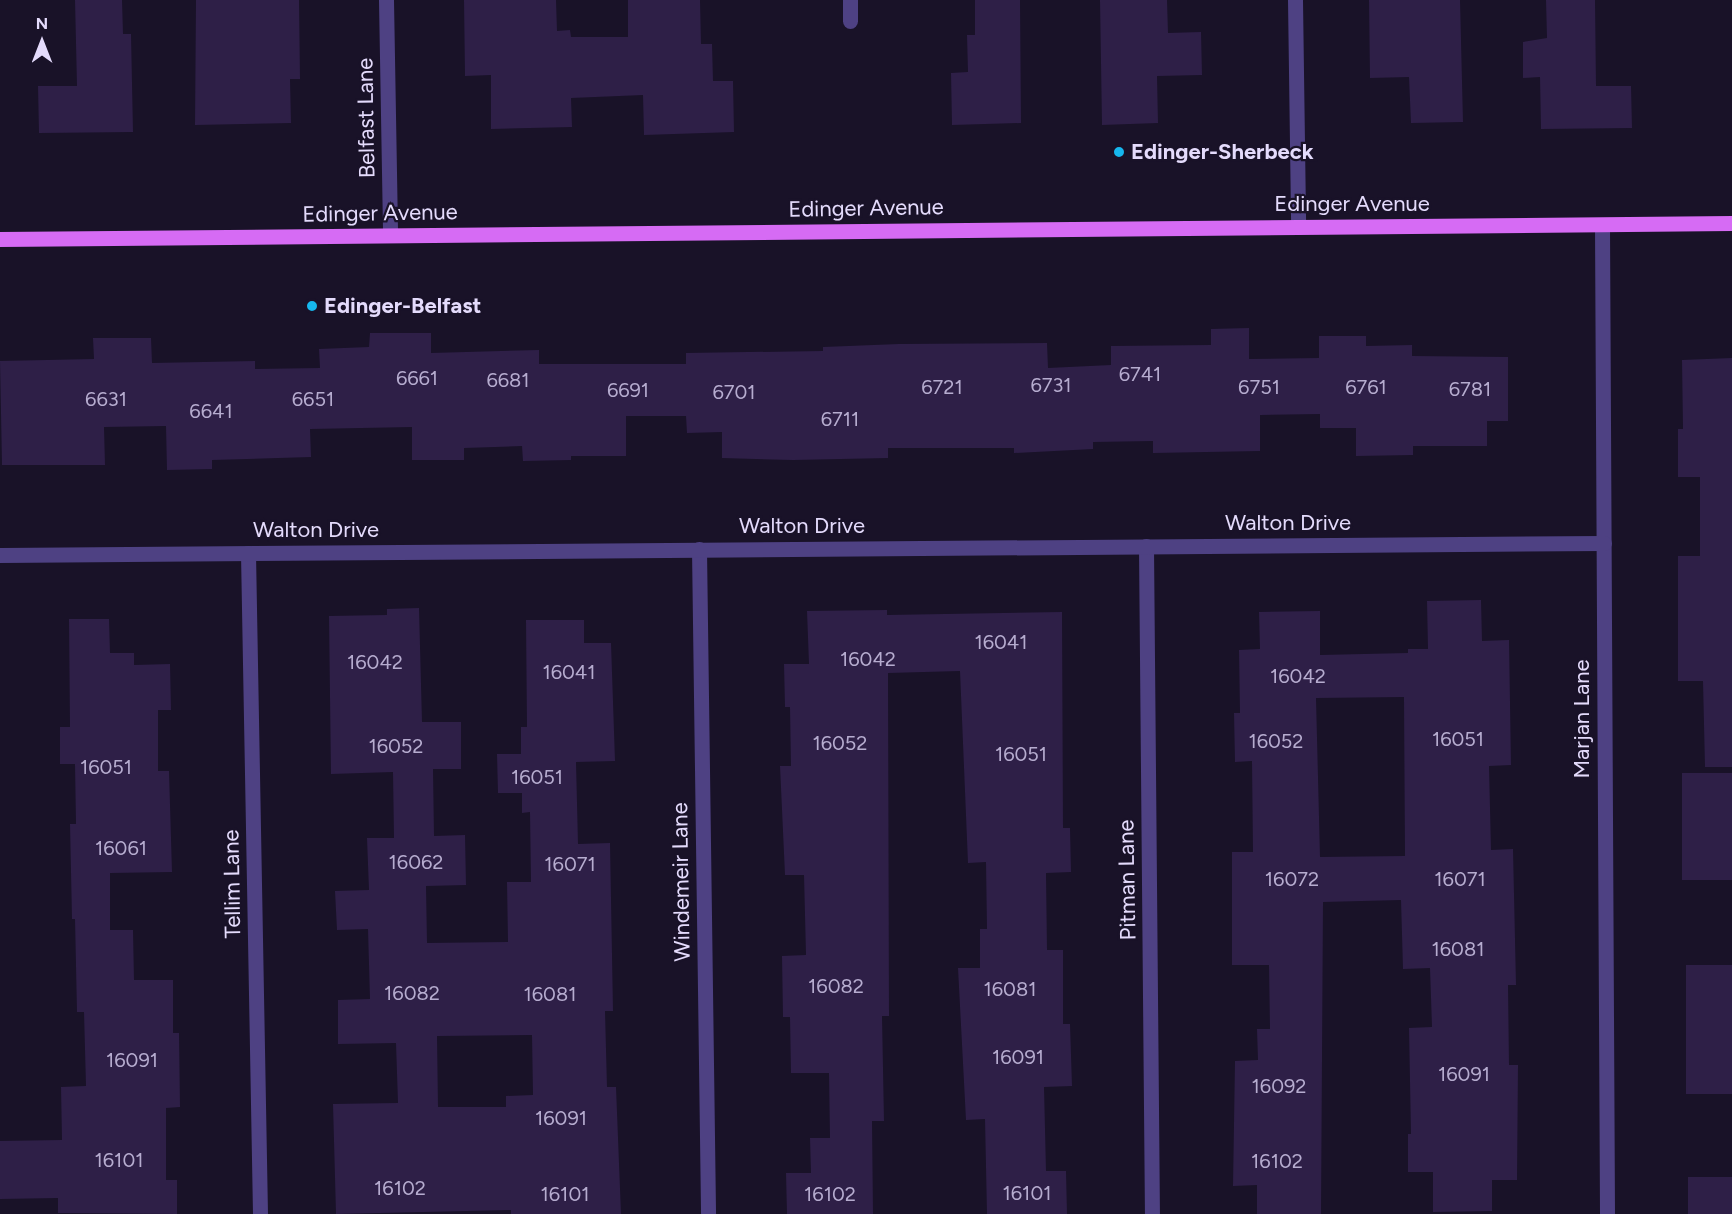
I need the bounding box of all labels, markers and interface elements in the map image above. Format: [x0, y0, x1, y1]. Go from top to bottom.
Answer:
north arrow [12, 12, 72, 72]
text: N [36, 14, 48, 33]
street label: Belfast Lane [352, 58, 380, 178]
place label: Edinger-Sherbeck [1131, 139, 1314, 165]
marker: Edinger-Sherbeck [1112, 145, 1126, 159]
street label: Edinger Avenue [1274, 191, 1430, 217]
street label: Edinger Avenue [788, 193, 944, 223]
street label: Edinger Avenue [302, 198, 458, 228]
place label: Edinger-Belfast [324, 293, 481, 319]
marker: Edinger-Belfast [305, 299, 319, 313]
house number: 6741 [1119, 362, 1161, 386]
house number: 6661 [396, 366, 438, 390]
house number: 6681 [486, 368, 530, 392]
house number: 6731 [1030, 373, 1072, 397]
house number: 6721 [921, 375, 963, 399]
house number: 6751 [1238, 375, 1280, 399]
house number: 6761 [1345, 375, 1387, 399]
house number: 6781 [1449, 377, 1491, 401]
house number: 6691 [607, 378, 649, 402]
house number: 6701 [712, 380, 756, 404]
house number: 6631 [85, 387, 127, 411]
house number: 6651 [292, 387, 334, 411]
house number: 6641 [189, 399, 233, 423]
house number: 6711 [821, 407, 859, 431]
street label: Walton Drive [1225, 510, 1351, 536]
street label: Walton Drive [739, 513, 865, 539]
street label: Walton Drive [253, 517, 379, 543]
house number: 16041 [974, 630, 1028, 654]
house number: 16042 [840, 647, 896, 671]
house number: 16042 [347, 650, 403, 674]
street label: Marjan Lane [1569, 659, 1595, 779]
house number: 16041 [542, 660, 596, 684]
house number: 16042 [1270, 664, 1326, 688]
house number: 16051 [1432, 727, 1484, 751]
house number: 16052 [1248, 729, 1304, 753]
house number: 16052 [812, 731, 868, 755]
house number: 16052 [368, 734, 424, 758]
house number: 16051 [995, 742, 1047, 766]
house number: 16051 [80, 755, 132, 779]
house number: 16051 [511, 765, 563, 789]
street label: Windemeir Lane [666, 802, 696, 962]
street label: Pitman Lane [1113, 819, 1141, 941]
street label: Tellim Lane [218, 829, 246, 939]
house number: 16061 [95, 836, 147, 860]
house number: 16062 [389, 850, 443, 874]
house number: 16071 [544, 852, 596, 876]
house number: 16072 [1265, 867, 1319, 891]
house number: 16071 [1434, 867, 1486, 891]
house number: 16081 [1432, 937, 1484, 961]
house number: 16082 [808, 974, 864, 998]
house number: 16081 [984, 977, 1036, 1001]
house number: 16082 [384, 981, 440, 1005]
house number: 16081 [524, 982, 576, 1006]
house number: 16091 [992, 1045, 1044, 1069]
house number: 16091 [106, 1048, 158, 1072]
house number: 16091 [1438, 1062, 1490, 1086]
house number: 16092 [1252, 1074, 1306, 1098]
house number: 16091 [535, 1106, 587, 1130]
house number: 16101 [95, 1148, 143, 1172]
house number: 16102 [1251, 1149, 1303, 1173]
house number: 16102 [374, 1176, 426, 1200]
house number: 16101 [1003, 1181, 1051, 1205]
house number: 16101 [541, 1182, 589, 1206]
house number: 16102 [804, 1182, 856, 1206]

